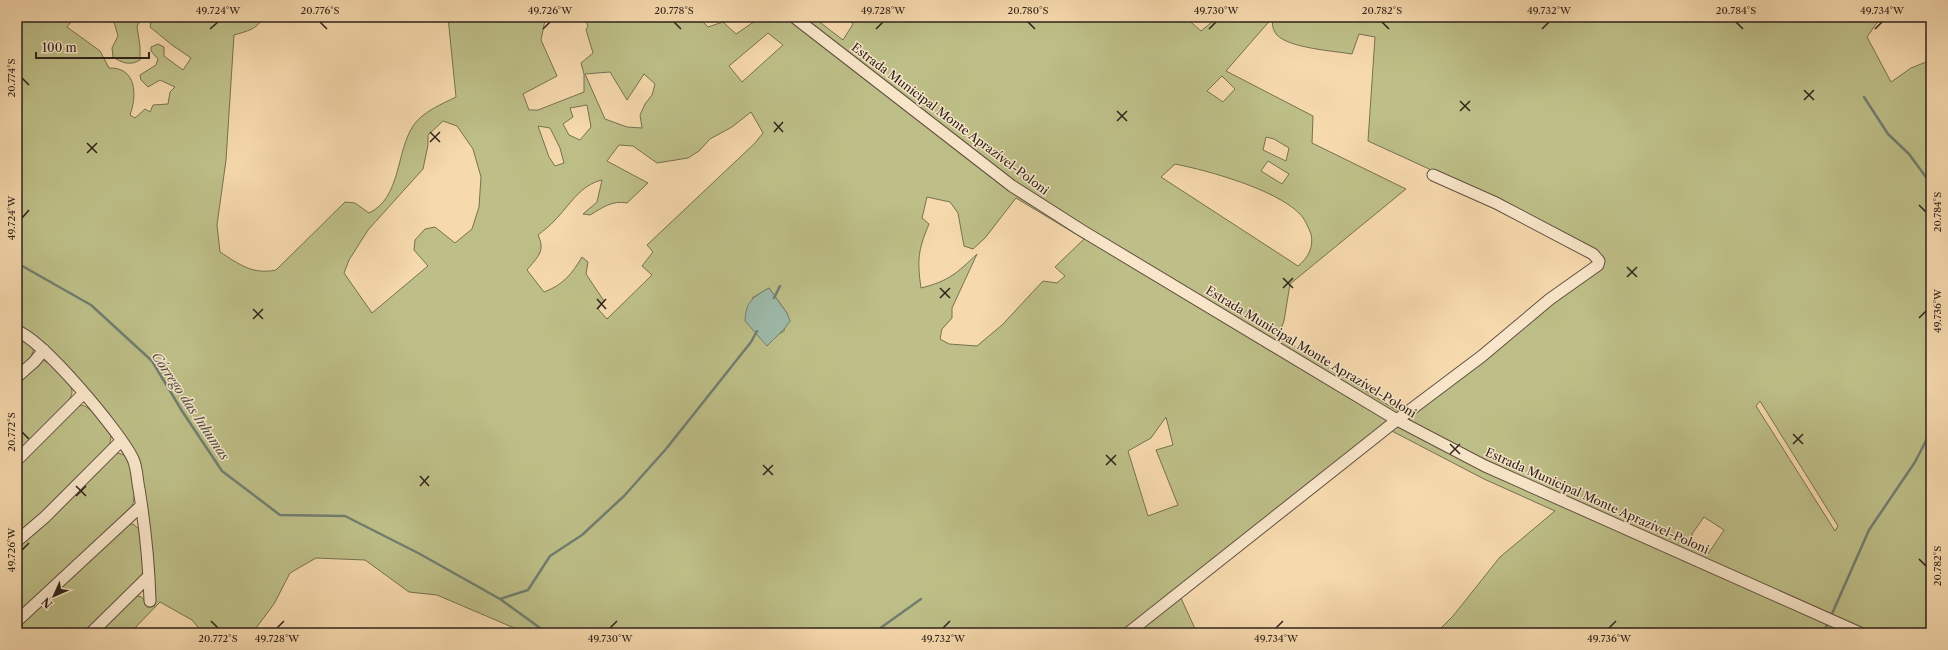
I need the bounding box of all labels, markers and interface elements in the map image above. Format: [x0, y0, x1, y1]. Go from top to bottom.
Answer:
text: 49.724°W [196, 4, 241, 17]
text: 20.776°S [300, 4, 340, 17]
text: 49.726°W [528, 4, 573, 17]
text: 20.778°S [654, 4, 694, 17]
text: 49.728°W [861, 4, 906, 17]
text: 20.780°S [1008, 4, 1048, 17]
text: 49.730°W [1194, 4, 1239, 17]
text: 20.782°S [1362, 4, 1402, 17]
text: 49.732°W [1527, 4, 1572, 17]
text: 20.784°S [1716, 4, 1756, 17]
text: 49.734°W [1860, 4, 1905, 17]
scale bar [36, 34, 149, 60]
street label: Estrada Municipal Monte Aprazível-Poloni [849, 39, 1052, 198]
text: 100 m [42, 40, 77, 55]
text: 20.774°S [5, 59, 18, 97]
text: 20.784°S [1931, 192, 1944, 232]
text: 49.724°W [5, 195, 18, 240]
street label: Estrada Municipal Monte Aprazível-Poloni [1203, 283, 1420, 421]
text: 49.736°W [1931, 288, 1944, 333]
water label: Córrego das Inhumas [149, 349, 233, 463]
text: 20.772°S [5, 412, 18, 452]
street label: Estrada Municipal Monte Aprazível-Poloni [1483, 444, 1712, 557]
text: 49.726°W [5, 527, 18, 572]
text: 20.782°S [1931, 546, 1944, 586]
north arrow [34, 576, 74, 616]
text: N [38, 594, 55, 611]
text: 20.772°S [198, 632, 238, 645]
text: 49.728°W [255, 632, 300, 645]
text: 49.730°W [588, 632, 633, 645]
text: 49.732°W [921, 632, 966, 645]
text: 49.734°W [1254, 632, 1299, 645]
text: 49.736°W [1587, 632, 1632, 645]

